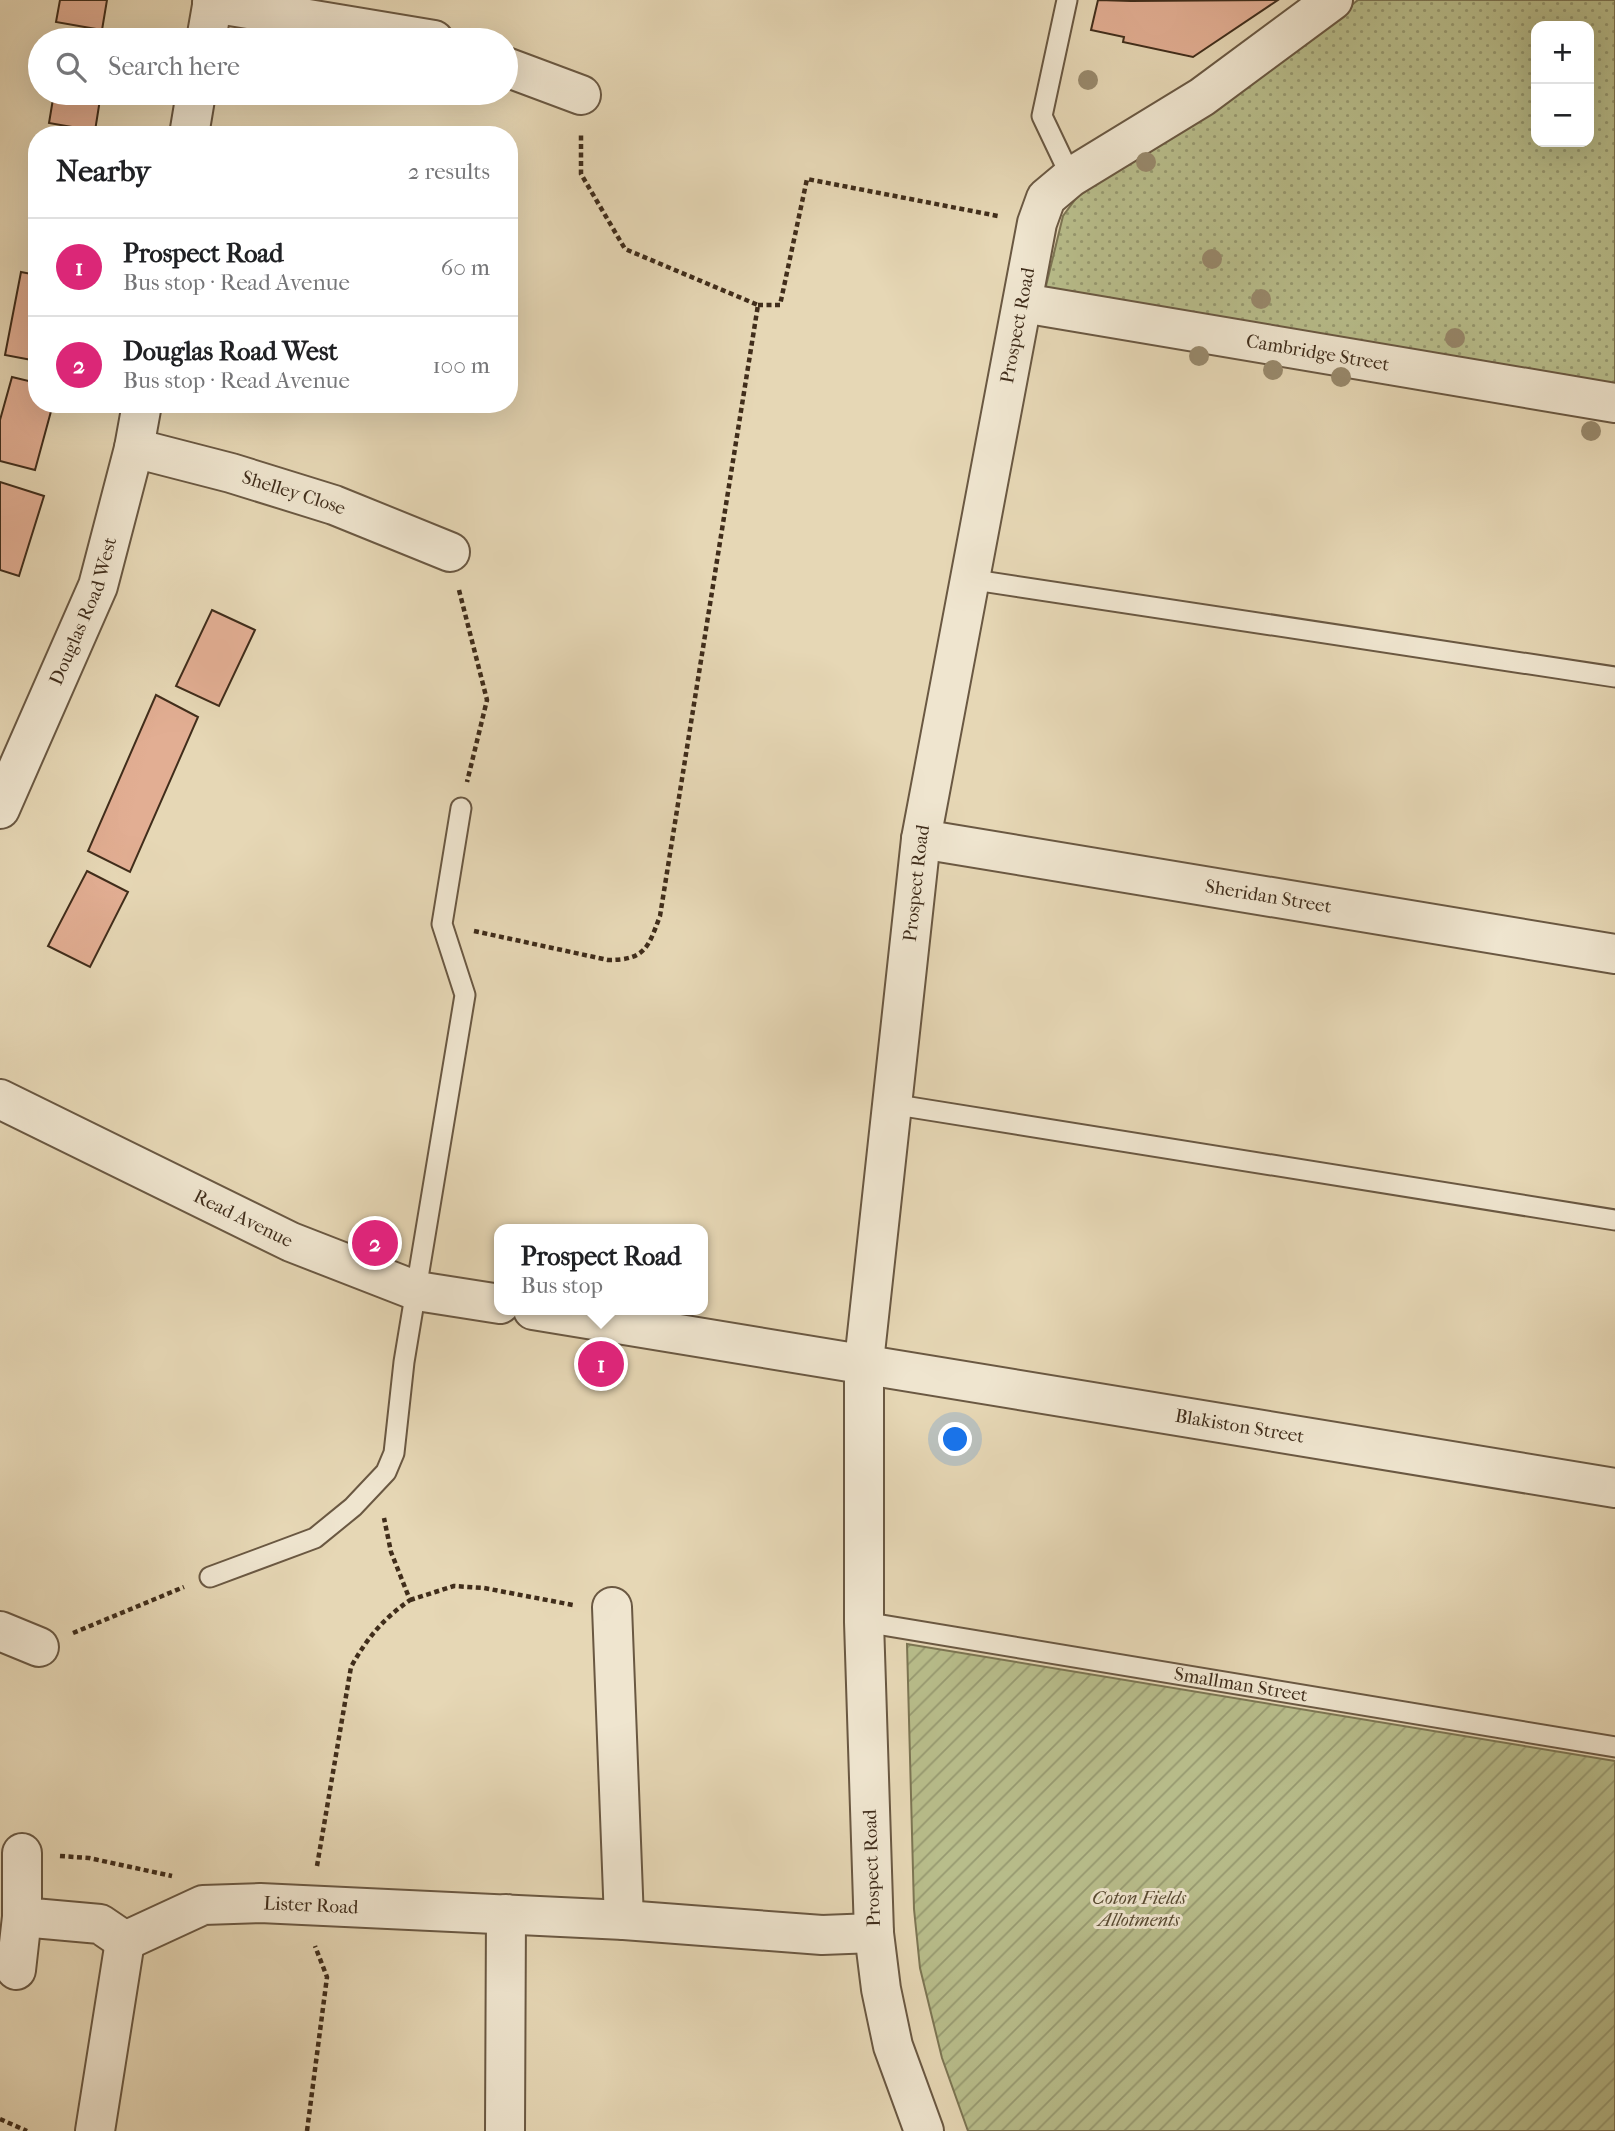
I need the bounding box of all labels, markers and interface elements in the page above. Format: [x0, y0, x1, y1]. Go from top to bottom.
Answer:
map controls [1531, 21, 1594, 147]
button: + [1531, 21, 1594, 84]
search box [28, 28, 518, 105]
icon: search [52, 48, 90, 86]
text: Search here [108, 51, 240, 82]
button: − [1531, 84, 1594, 147]
text: Nearby [56, 154, 151, 189]
text: 2 results [408, 158, 490, 185]
text: Prospect Road [123, 238, 284, 269]
text: 1 [75, 254, 83, 281]
text: 60 m [441, 254, 490, 281]
street label: Prospect Road [996, 265, 1040, 385]
text: Bus stop · Read Avenue [123, 269, 350, 296]
street label: Cambridge Street [1245, 330, 1391, 376]
text: Douglas Road West [123, 336, 338, 367]
text: 2 [73, 352, 85, 379]
text: 100 m [432, 352, 490, 379]
text: Bus stop · Read Avenue [123, 367, 350, 394]
street label: Shelley Close [239, 466, 349, 520]
street label: Douglas Road West [45, 535, 121, 689]
street label: Prospect Road [899, 822, 935, 943]
street label: Sheridan Street [1203, 875, 1333, 918]
street label: Read Avenue [190, 1185, 296, 1252]
pin: 2 [352, 1217, 398, 1269]
popup [494, 1224, 708, 1315]
text: Prospect Road [521, 1241, 681, 1272]
text: Bus stop [521, 1272, 603, 1299]
pin: 1 [578, 1338, 624, 1390]
street label: Blakiston Street [1173, 1405, 1306, 1448]
your location [938, 1422, 972, 1456]
street label: Smallman Street [1172, 1663, 1309, 1707]
street label: Prospect Road [859, 1808, 885, 1927]
park label: Coton Fields Allotments [1092, 1887, 1187, 1931]
street label: Lister Road [263, 1892, 360, 1919]

